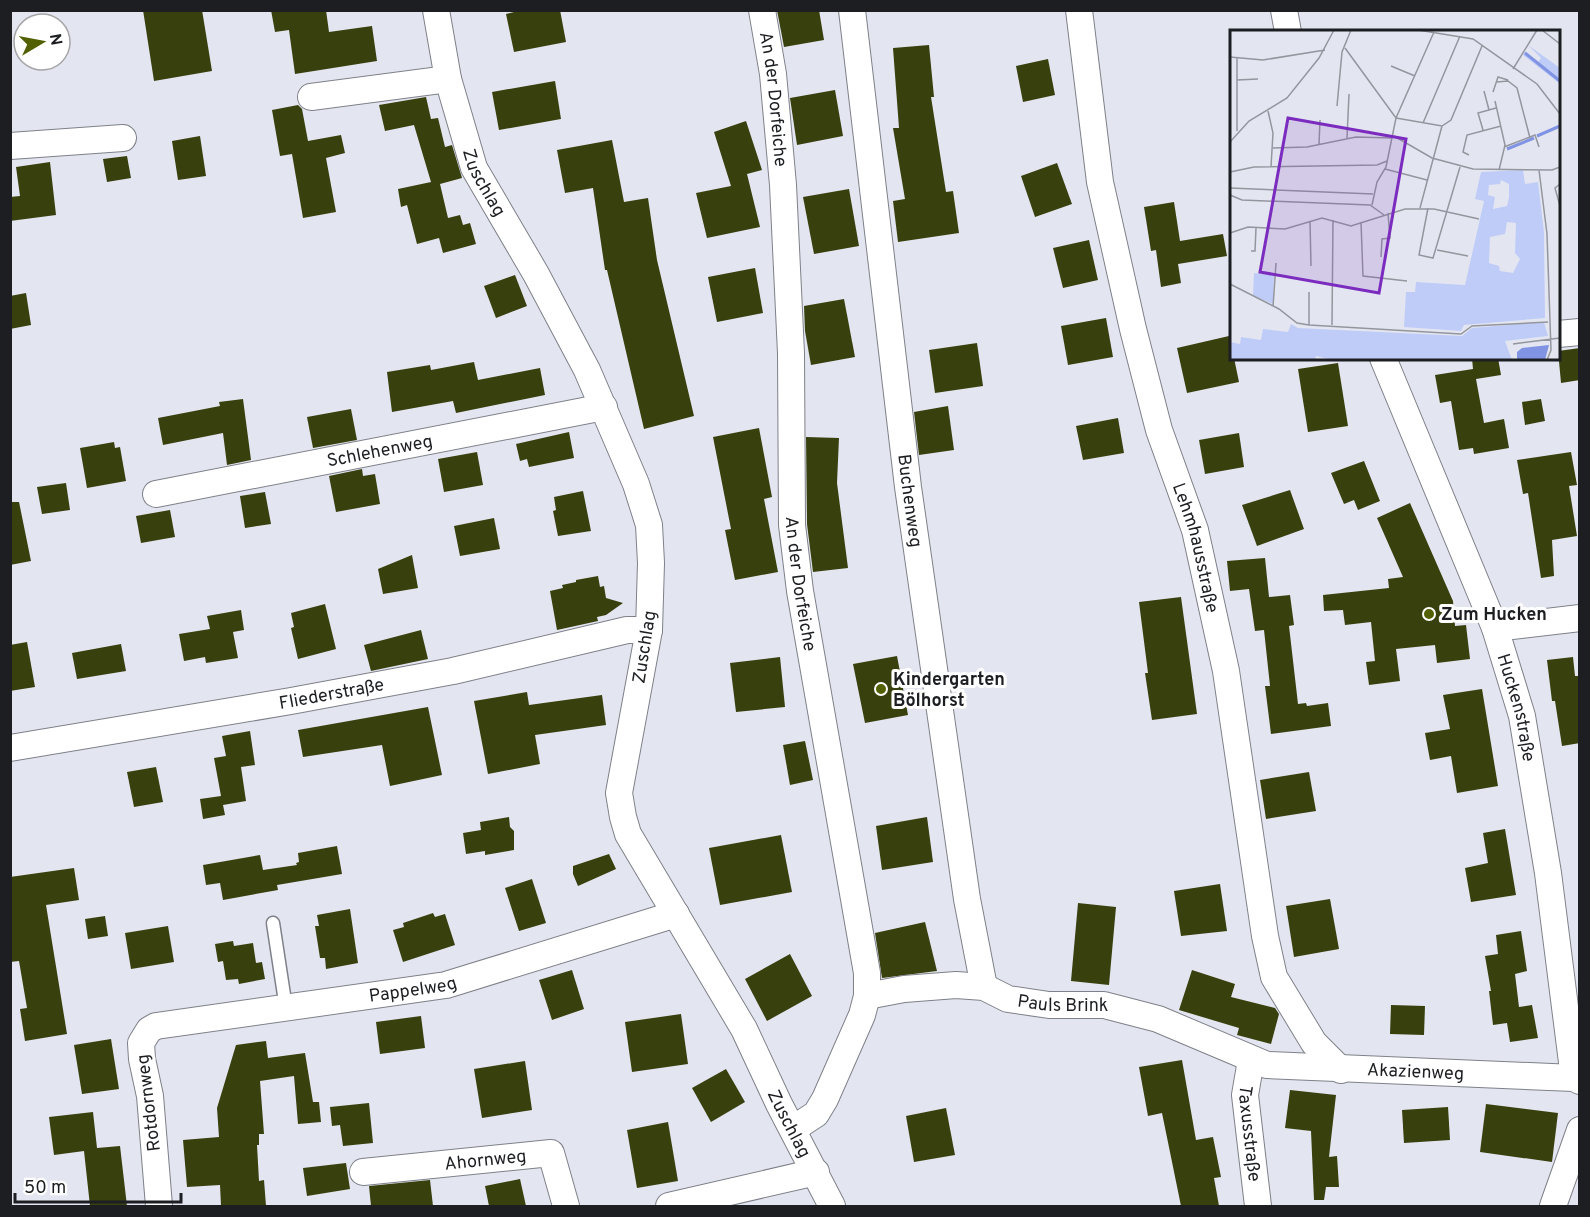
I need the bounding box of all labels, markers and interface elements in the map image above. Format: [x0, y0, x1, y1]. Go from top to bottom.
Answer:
north arrow [12, 12, 72, 72]
street label: An der Dorfeiche [753, 30, 791, 168]
inset map [1230, 30, 1560, 360]
text: N [44, 32, 66, 47]
street label: Zuschlag [456, 146, 510, 221]
street label: Schlehenweg [325, 431, 435, 474]
street label: Buchenweg [891, 453, 927, 549]
street label: Lehmhausstraße [1166, 480, 1223, 615]
street label: An der Dorfeiche [779, 516, 820, 653]
place label: Zum Hucken [1441, 604, 1547, 627]
marker: Zum Hucken [1422, 607, 1436, 621]
street label: Zuschlag [628, 609, 663, 685]
street label: Huckenstraße [1491, 651, 1539, 764]
place label: Kindergarten Bölhorst [893, 669, 1005, 713]
street label: Fliederstraße [277, 674, 386, 716]
marker: Kindergarten Bölhorst [874, 682, 888, 696]
street label: Pappelweg [368, 972, 460, 1009]
street label: Pauls Brink [1016, 991, 1108, 1018]
street label: Rotdornweg [132, 1053, 167, 1153]
street label: Akazienweg [1367, 1059, 1465, 1086]
street label: Taxusstraße [1232, 1083, 1265, 1183]
street label: Zuschlag [761, 1086, 815, 1162]
street label: Ahornweg [443, 1146, 528, 1177]
scale bar [15, 1166, 182, 1204]
text: 50 m [24, 1177, 66, 1200]

